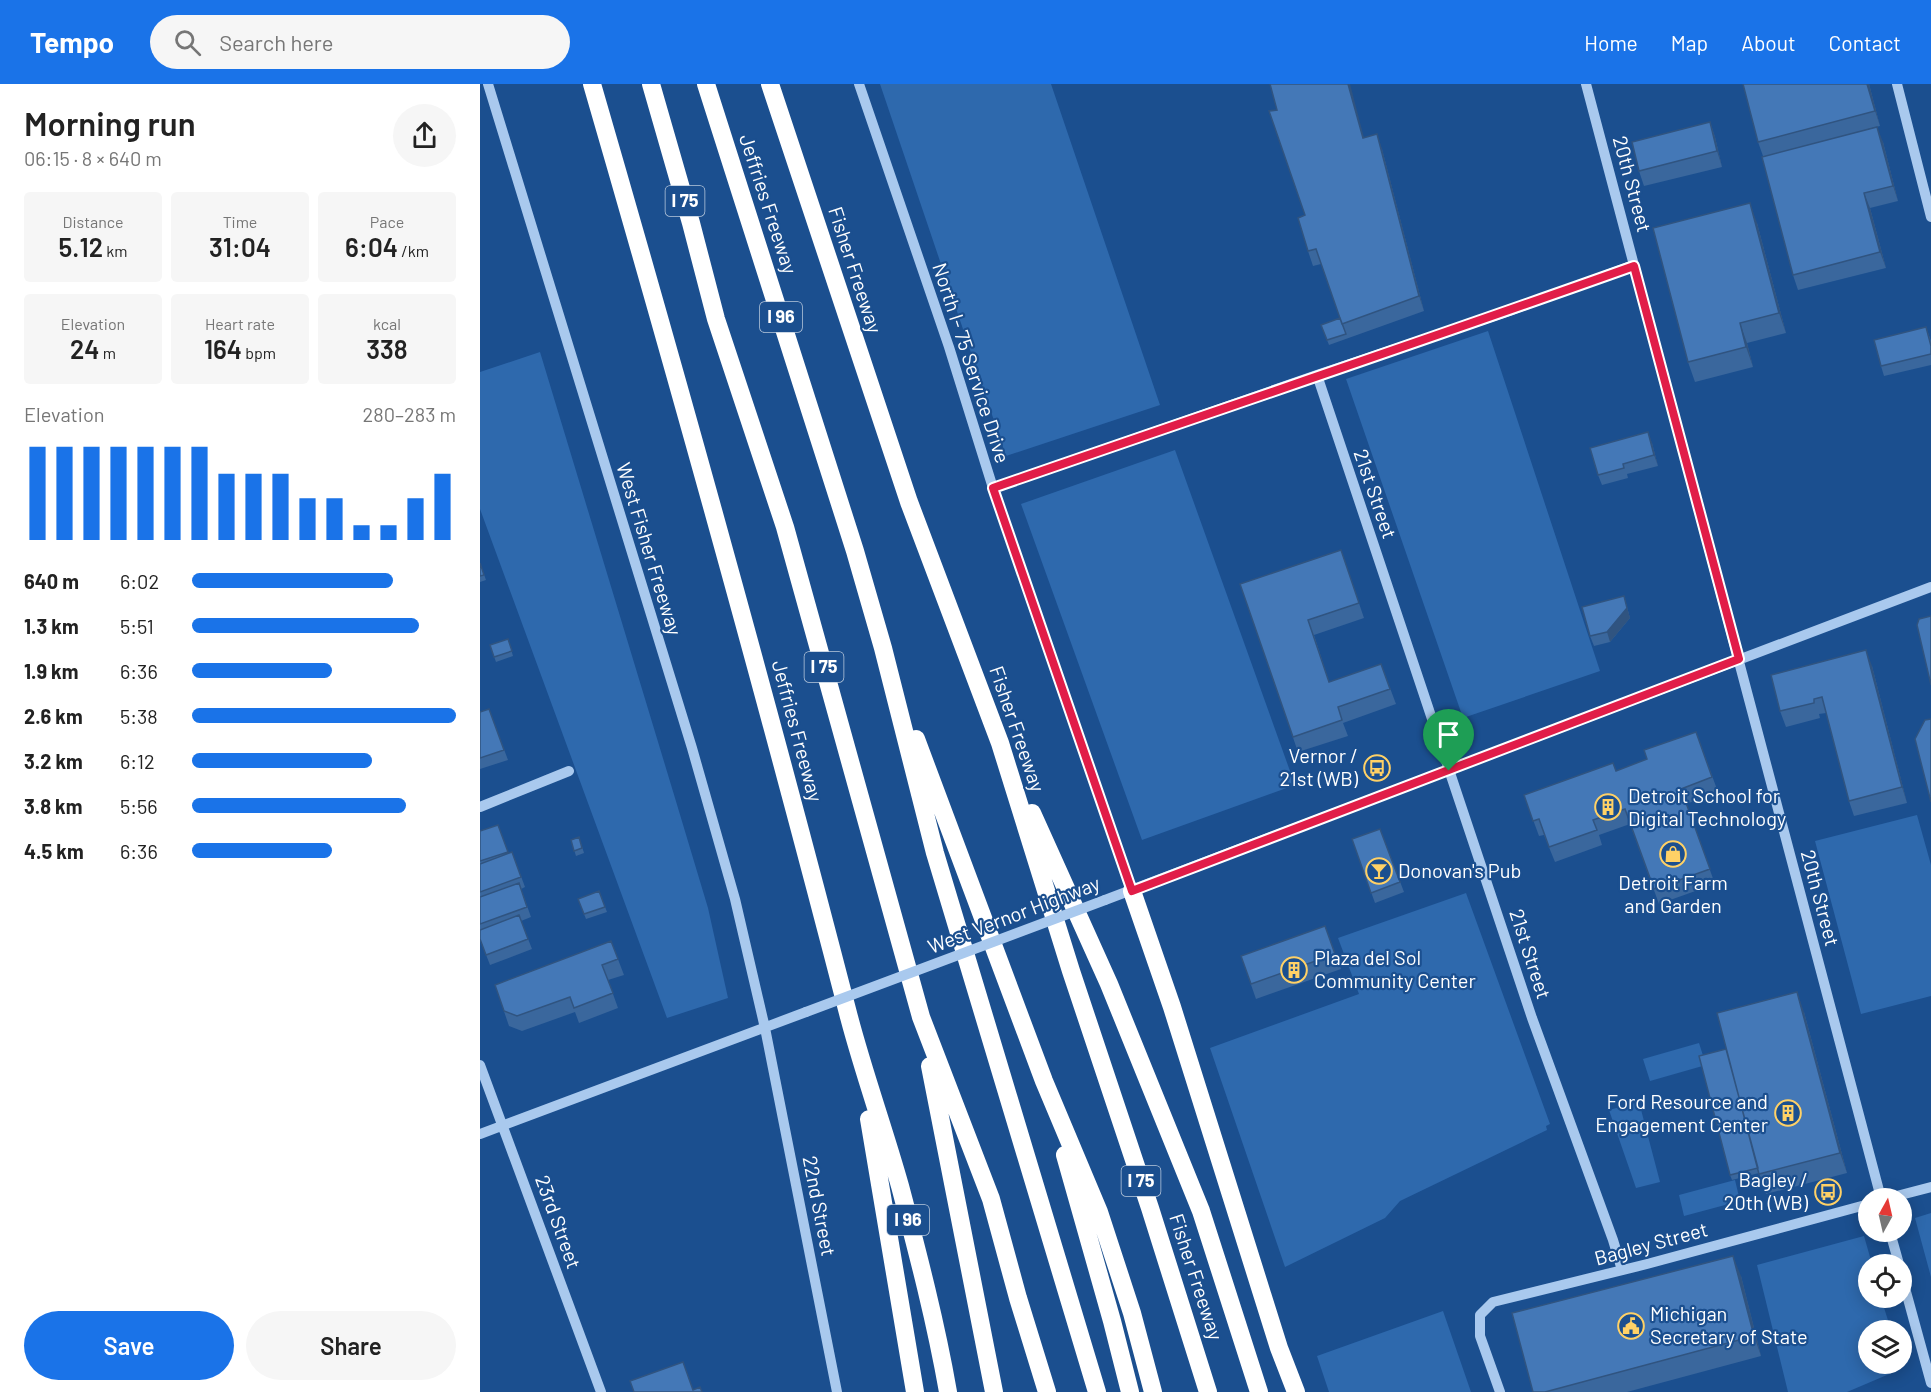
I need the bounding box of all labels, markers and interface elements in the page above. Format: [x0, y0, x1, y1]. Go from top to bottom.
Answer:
search box [150, 15, 570, 69]
text: Tempo [30, 25, 114, 59]
icon: search [171, 26, 204, 59]
text: Search here [219, 29, 333, 55]
text: Home [1584, 30, 1638, 55]
text: Map [1671, 30, 1708, 55]
text: About [1741, 30, 1796, 55]
text: Contact [1829, 30, 1901, 55]
text: Morning run [24, 103, 196, 143]
button: share [393, 104, 456, 167]
street label: Jeffries Freeway [735, 131, 803, 277]
street label: 20th Street [1609, 133, 1657, 235]
text: 06:15 · 8 × 640 m [24, 146, 162, 170]
road number: I 75 [666, 186, 704, 216]
street label: Fisher Freeway [824, 203, 888, 336]
text: Distance [63, 212, 123, 231]
text: Time [223, 212, 257, 231]
text: Pace [370, 212, 404, 231]
text: 5.12 [59, 231, 103, 262]
text: 31:04 [209, 231, 271, 262]
text: 6:04 [345, 231, 398, 262]
text: km [103, 241, 127, 260]
text: /km [398, 241, 429, 260]
street label: North I- 75 Service Drive [928, 260, 1016, 466]
road number: I 96 [760, 302, 802, 332]
text: Elevation [61, 314, 125, 333]
text: Heart rate [205, 314, 275, 333]
text: kcal [373, 314, 401, 333]
text: 24 [70, 333, 100, 364]
text: 164 [204, 333, 242, 364]
text: 338 [366, 333, 408, 364]
text: m [100, 343, 116, 362]
text: bpm [242, 343, 276, 362]
text: Elevation [24, 402, 105, 426]
text: 280–283 m [363, 402, 456, 426]
street label: 21st Street [1349, 446, 1402, 542]
street label: West Fisher Freeway [612, 459, 688, 638]
text: 640 m [24, 569, 79, 593]
text: 6:02 [120, 569, 159, 593]
text: 1.3 km [24, 614, 79, 638]
text: 5:51 [120, 614, 154, 638]
road number: I 75 [804, 652, 844, 682]
street label: Jeffries Freeway [768, 657, 828, 804]
text: 1.9 km [24, 659, 78, 683]
text: 6:36 [120, 659, 158, 683]
street label: Fisher Freeway [985, 663, 1051, 795]
text: 2.6 km [24, 704, 83, 728]
text: 5:38 [120, 704, 158, 728]
pin [1423, 709, 1474, 771]
icon: arrive [1432, 718, 1465, 751]
place label: Vernor / 21st (WB) [1279, 743, 1359, 790]
text: 3.2 km [24, 749, 83, 773]
text: 6:12 [120, 749, 155, 773]
bus stop icon: Vernor / 21st (WB) [1362, 753, 1392, 783]
place label: Detroit School for Digital Technology [1628, 783, 1786, 830]
building icon: Detroit School for Digital Technology [1593, 792, 1623, 822]
text: 3.8 km [24, 794, 82, 818]
text: 5:56 [120, 794, 158, 818]
text: 4.5 km [24, 839, 84, 863]
text: 6:36 [120, 839, 158, 863]
shop icon: Detroit Farm and Garden [1658, 839, 1688, 869]
street label: 20th Street [1797, 847, 1845, 949]
bar icon: Donovan's Pub [1364, 856, 1394, 886]
place label: Donovan's Pub [1398, 858, 1521, 882]
street label: West Vernor Highway [924, 870, 1103, 958]
place label: Detroit Farm and Garden [1618, 870, 1728, 917]
street label: 21st Street [1505, 906, 1557, 1002]
place label: Plaza del Sol Community Center [1314, 945, 1476, 992]
building icon: Plaza del Sol Community Center [1279, 955, 1309, 985]
place label: Ford Resource and Engagement Center [1595, 1089, 1768, 1136]
building icon: Ford Resource and Engagement Center [1773, 1098, 1803, 1128]
street label: 22nd Street [799, 1154, 841, 1258]
road number: I 75 [1122, 1166, 1160, 1196]
place label: Bagley / 20th (WB) [1724, 1167, 1809, 1214]
street label: 23rd Street [531, 1172, 587, 1272]
bus stop icon: Bagley / 20th (WB) [1813, 1177, 1843, 1207]
north arrow [1858, 1188, 1912, 1242]
map controls [1858, 1188, 1912, 1374]
road number: I 96 [887, 1205, 929, 1235]
street label: Fisher Freeway [1165, 1210, 1229, 1343]
street label: Bagley Street [1592, 1216, 1710, 1270]
button: locate [1858, 1254, 1912, 1308]
place label: Michigan Secretary of State [1650, 1301, 1808, 1348]
button: Save [24, 1311, 234, 1380]
button: Share [246, 1311, 456, 1380]
public building icon: Michigan Secretary of State [1616, 1311, 1646, 1341]
button: layers [1858, 1320, 1912, 1374]

